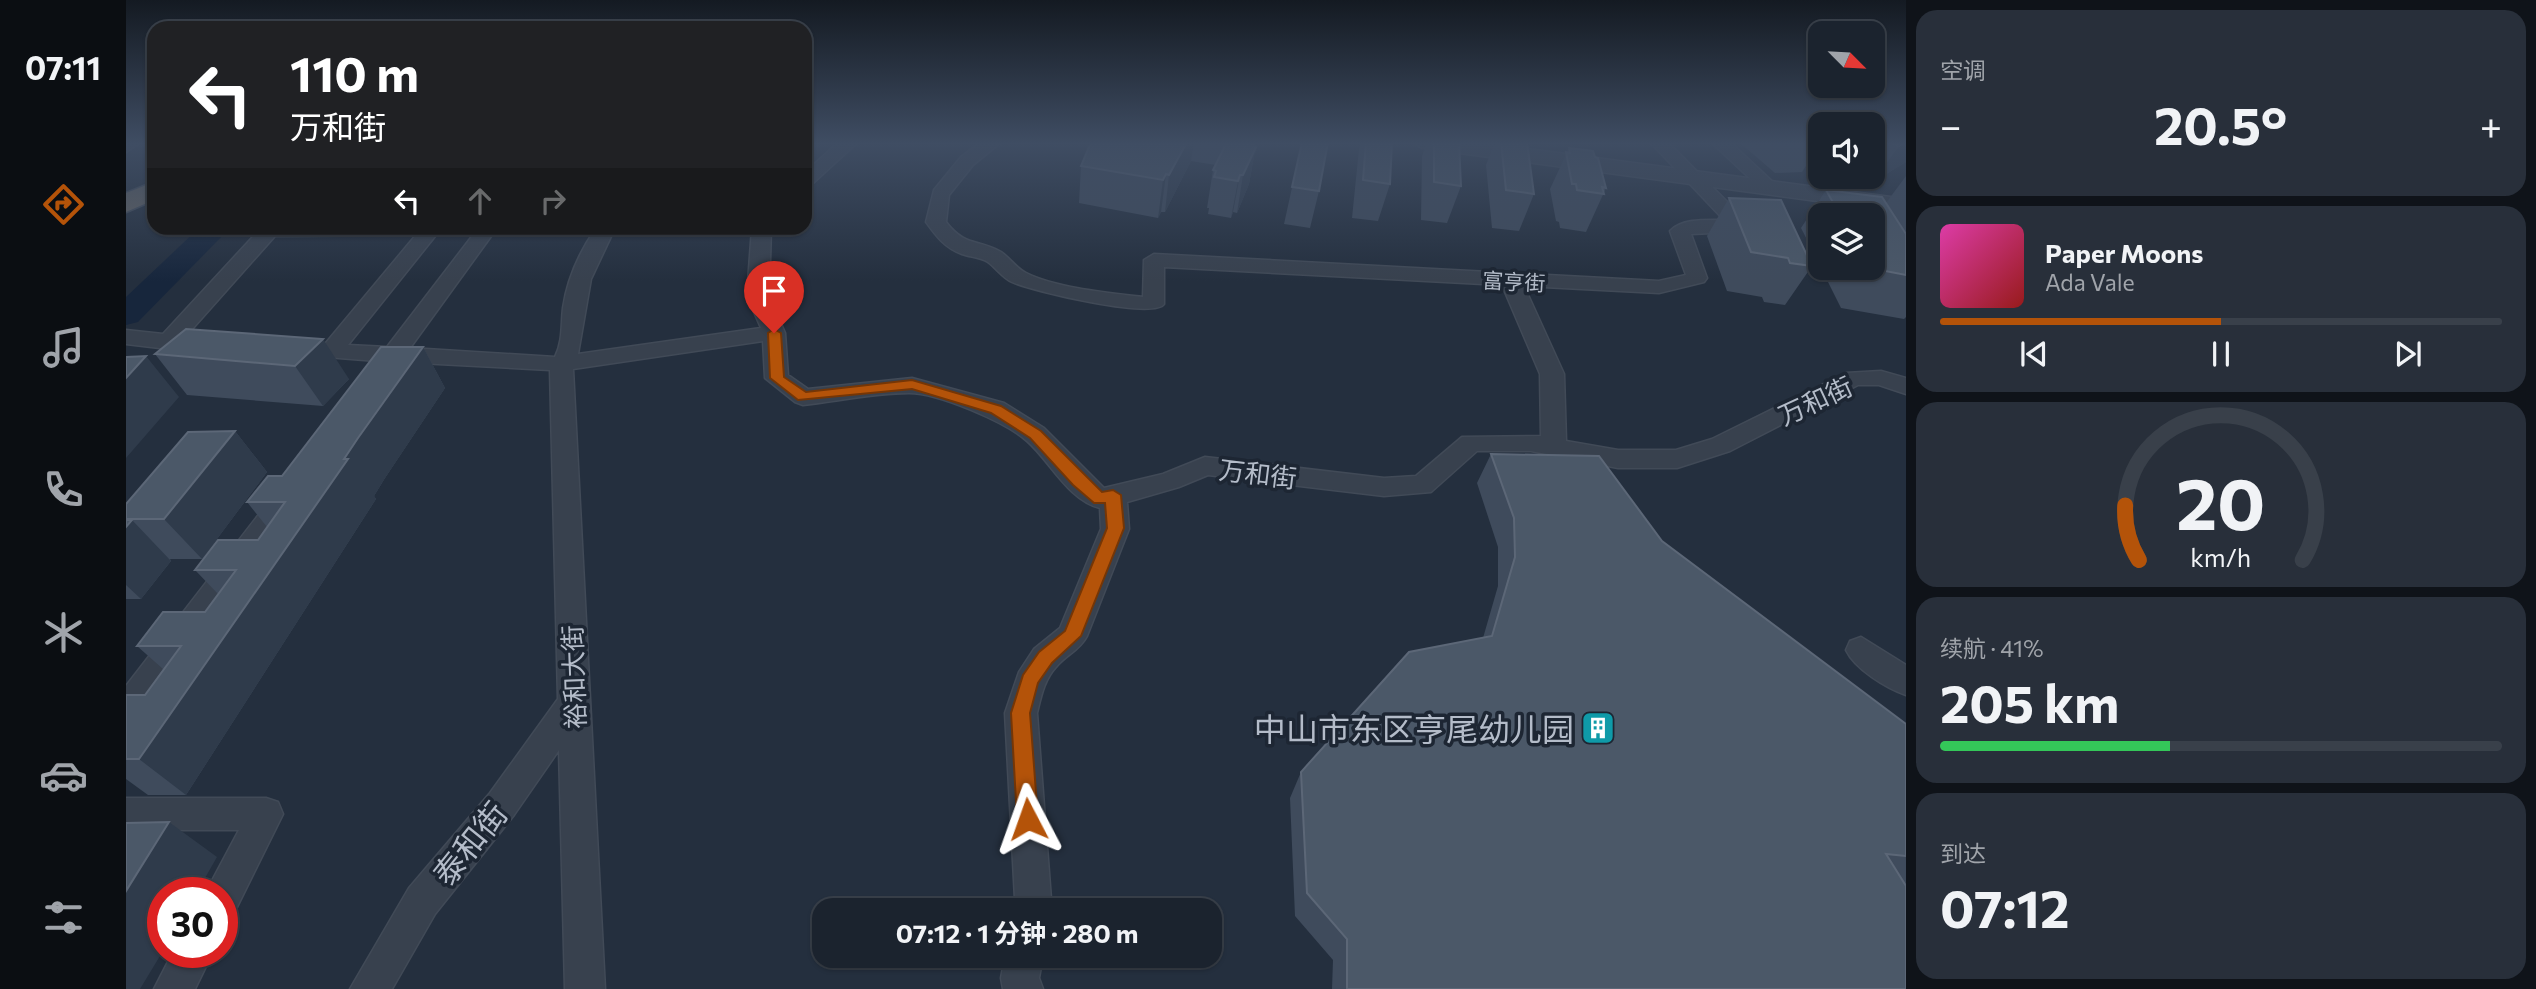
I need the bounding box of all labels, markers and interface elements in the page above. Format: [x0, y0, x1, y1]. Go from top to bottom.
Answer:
north arrow [1808, 21, 1885, 98]
map controls [1808, 21, 1885, 280]
text: 110 m [290, 42, 419, 102]
text: 07:11 [25, 47, 101, 87]
icon: left [175, 49, 266, 140]
text: 空调 [1940, 56, 1986, 84]
text: 20.5° [2154, 92, 2287, 156]
text: − [1940, 101, 1962, 148]
text: + [2480, 101, 2502, 148]
text: 万和街 [290, 106, 386, 146]
button: sound [1808, 112, 1885, 189]
icon: directions [39, 180, 88, 229]
icon: left [388, 182, 426, 220]
icon: ahead [461, 182, 499, 220]
icon: right [534, 182, 572, 220]
button: layers [1808, 203, 1885, 280]
text: Paper Moons [2045, 237, 2203, 268]
pin [744, 261, 804, 333]
street label: 富亨街 [1482, 267, 1546, 295]
text: Ada Vale [2045, 268, 2135, 296]
icon: arrive [755, 272, 793, 310]
icon: music [39, 323, 88, 372]
icon: previous [2015, 335, 2053, 373]
icon: pause [2202, 335, 2240, 373]
icon: next [2389, 335, 2427, 373]
street label: 万和街 [1773, 369, 1857, 431]
street label: 万和街 [1217, 453, 1299, 493]
text: 20 [2176, 457, 2266, 546]
icon: phone [39, 465, 88, 514]
text: km/h [2191, 542, 2251, 572]
icon: climate [39, 608, 88, 657]
street label: 裕和大街 [556, 624, 590, 730]
text: 续航 · 41% [1940, 634, 2043, 662]
text: 205 km [1940, 670, 2119, 734]
place label: 中山市东区亨尾幼儿园 [1254, 708, 1574, 748]
building icon: 中山市东区亨尾幼儿园 [1579, 709, 1617, 747]
icon: car [39, 751, 88, 800]
position arrow [991, 782, 1065, 856]
street label: 泰和街 [423, 793, 515, 893]
text: 到达 [1940, 839, 1986, 867]
text: 07:12 [1940, 875, 2070, 939]
speed limit sign: 30 [147, 877, 238, 968]
icon: filters [39, 893, 88, 942]
text: 07:12 · 1 分钟 · 280 m [896, 917, 1138, 948]

